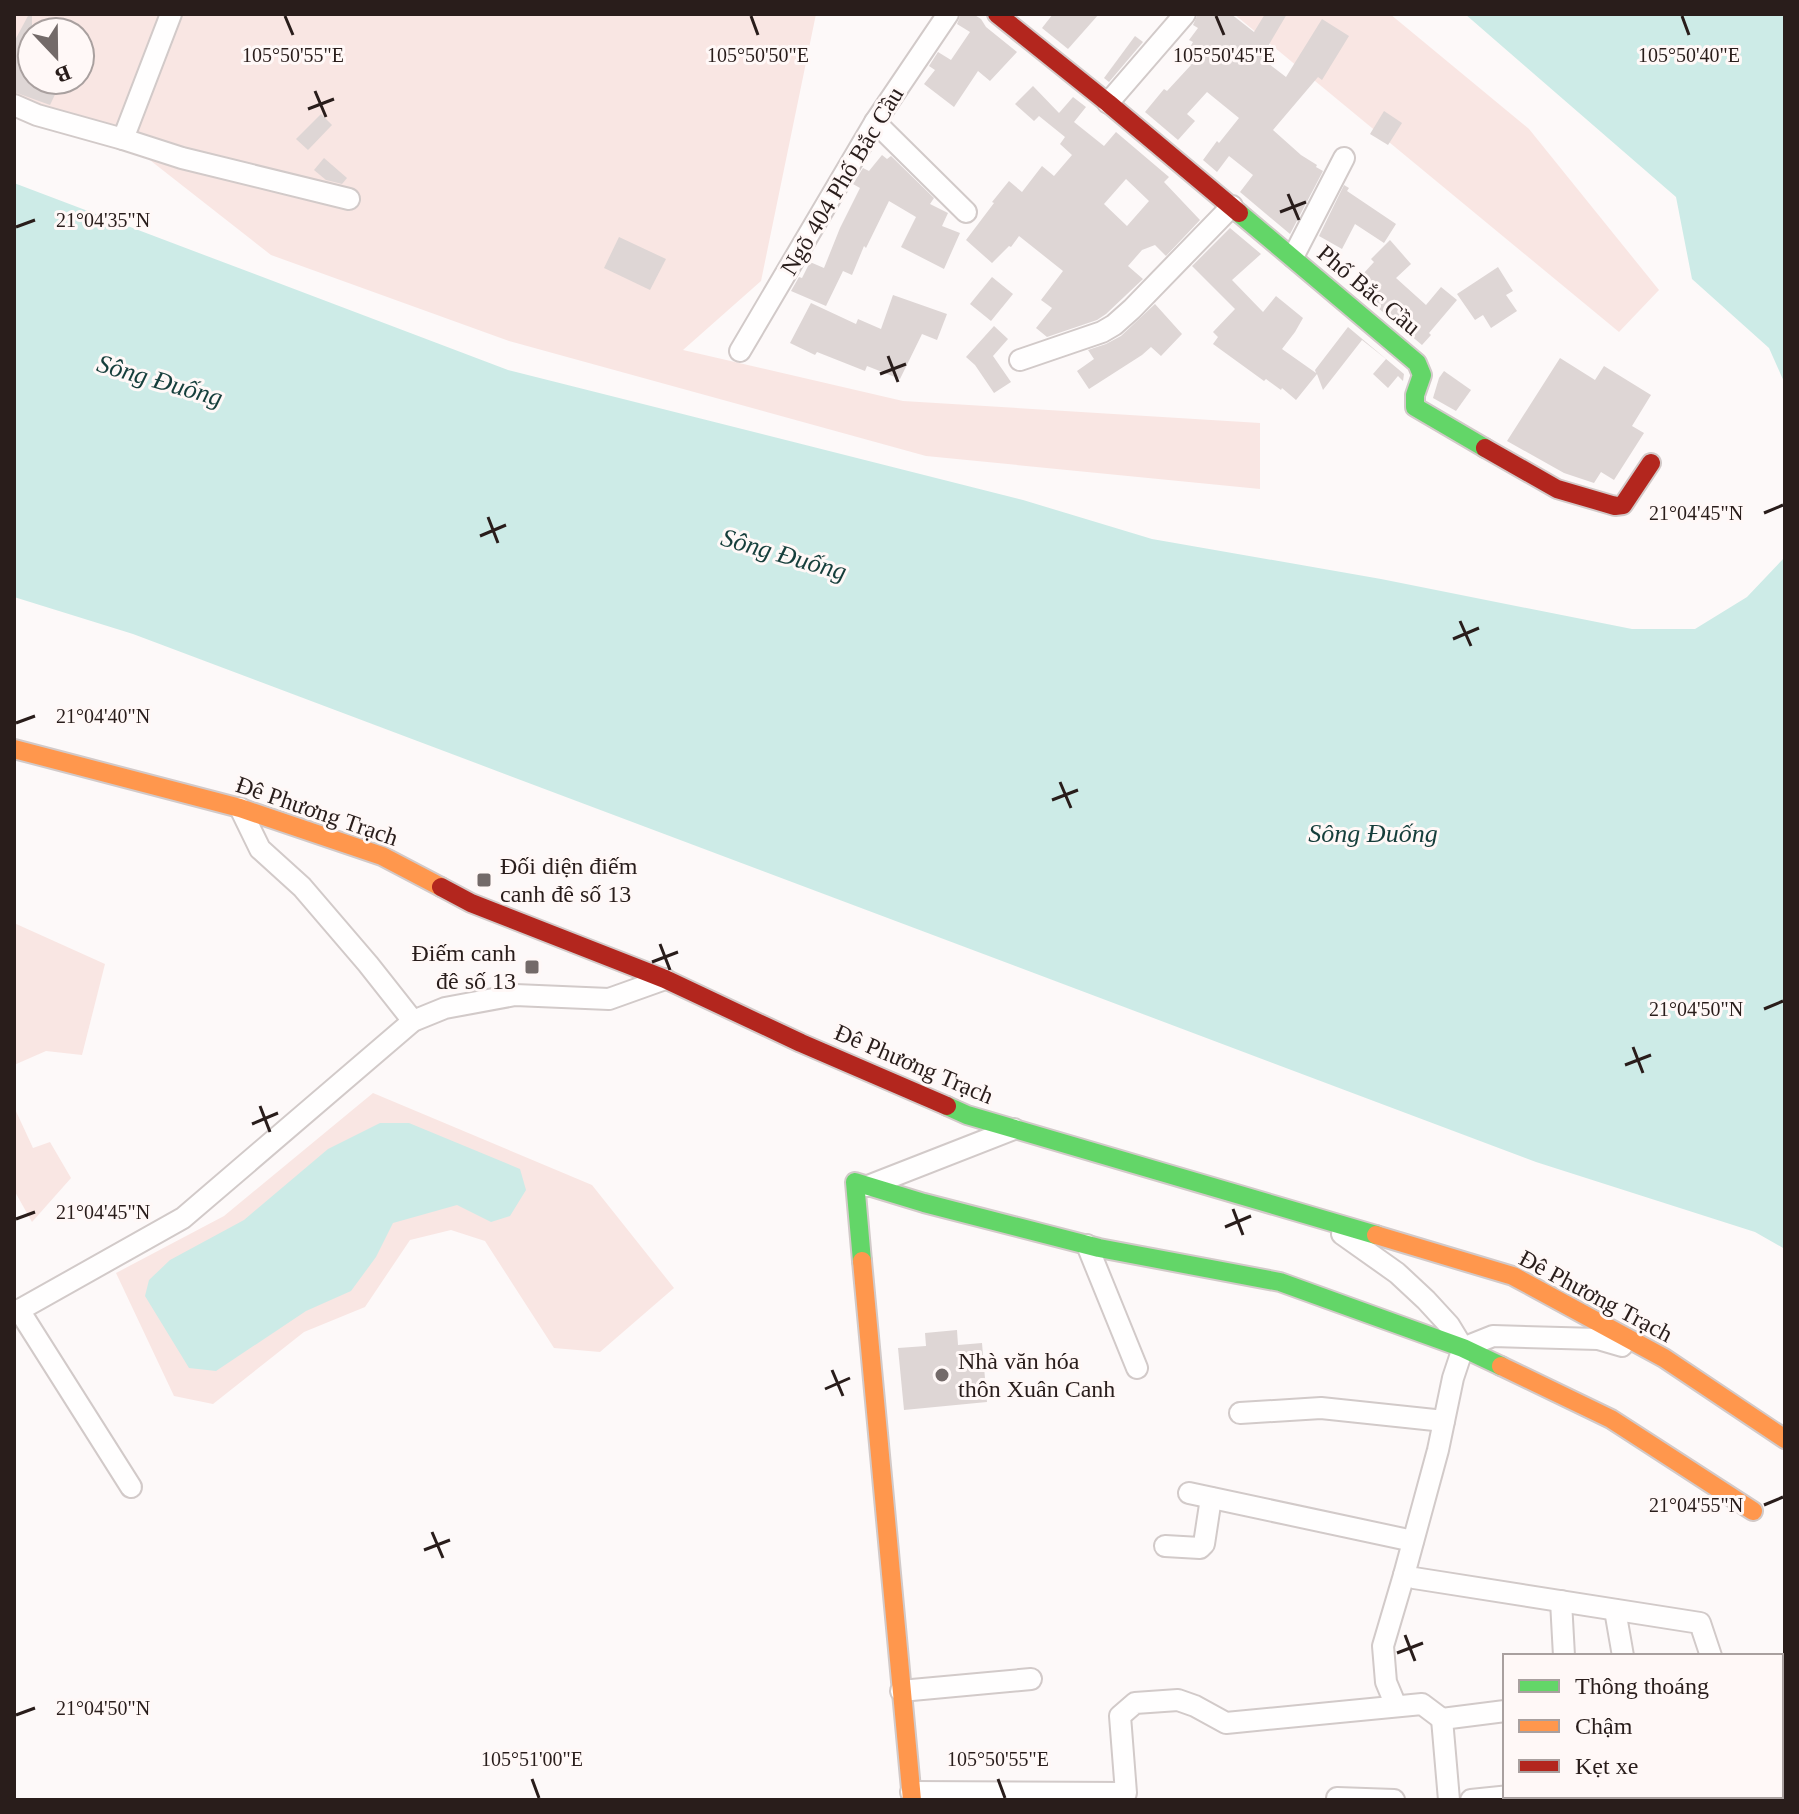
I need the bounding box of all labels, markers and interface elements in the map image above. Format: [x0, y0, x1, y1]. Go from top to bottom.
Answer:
north arrow [16, 16, 96, 96]
text: 105°50'55"E [242, 44, 344, 66]
text: 105°50'50"E [707, 44, 809, 66]
text: 105°50'45"E [1173, 44, 1275, 66]
text: 105°50'40"E [1638, 44, 1740, 66]
text: B [52, 60, 75, 89]
street label: Ngõ 404 Phố Bắc Cầu [776, 82, 908, 280]
text: 21°04'35"N [56, 209, 150, 231]
street label: Phố Bắc Cầu [1313, 240, 1425, 340]
water label: Sông Đuống [94, 349, 226, 412]
text: 21°04'45"N [1649, 502, 1743, 524]
water label: Sông Đuống [718, 523, 850, 586]
text: 21°04'40"N [56, 705, 150, 727]
street label: Đê Phương Trạch [233, 771, 401, 851]
water label: Sông Đuống [1308, 819, 1438, 848]
place label: Đối diện điếm canh đê số 13 [500, 853, 638, 907]
marker: Đối diện điếm canh đê số 13 [475, 871, 493, 889]
place label: Điếm canh đê số 13 [411, 940, 516, 994]
marker: Điếm canh đê số 13 [523, 958, 541, 976]
text: 21°04'50"N [1649, 998, 1743, 1020]
street label: Đê Phương Trạch [831, 1019, 997, 1109]
text: 21°04'45"N [56, 1201, 150, 1223]
street label: Đê Phương Trạch [1515, 1245, 1677, 1347]
place label: Nhà văn hóa thôn Xuân Canh [958, 1348, 1115, 1402]
marker: Nhà văn hóa thôn Xuân Canh [933, 1366, 951, 1384]
text: 21°04'55"N [1649, 1494, 1743, 1516]
legend [1503, 1654, 1783, 1798]
text: Thông thoáng [1575, 1673, 1709, 1699]
text: 21°04'50"N [56, 1697, 150, 1719]
text: Chậm [1575, 1713, 1633, 1739]
text: 105°51'00"E [481, 1748, 583, 1770]
text: 105°50'55"E [947, 1748, 1049, 1770]
text: Kẹt xe [1575, 1753, 1638, 1779]

